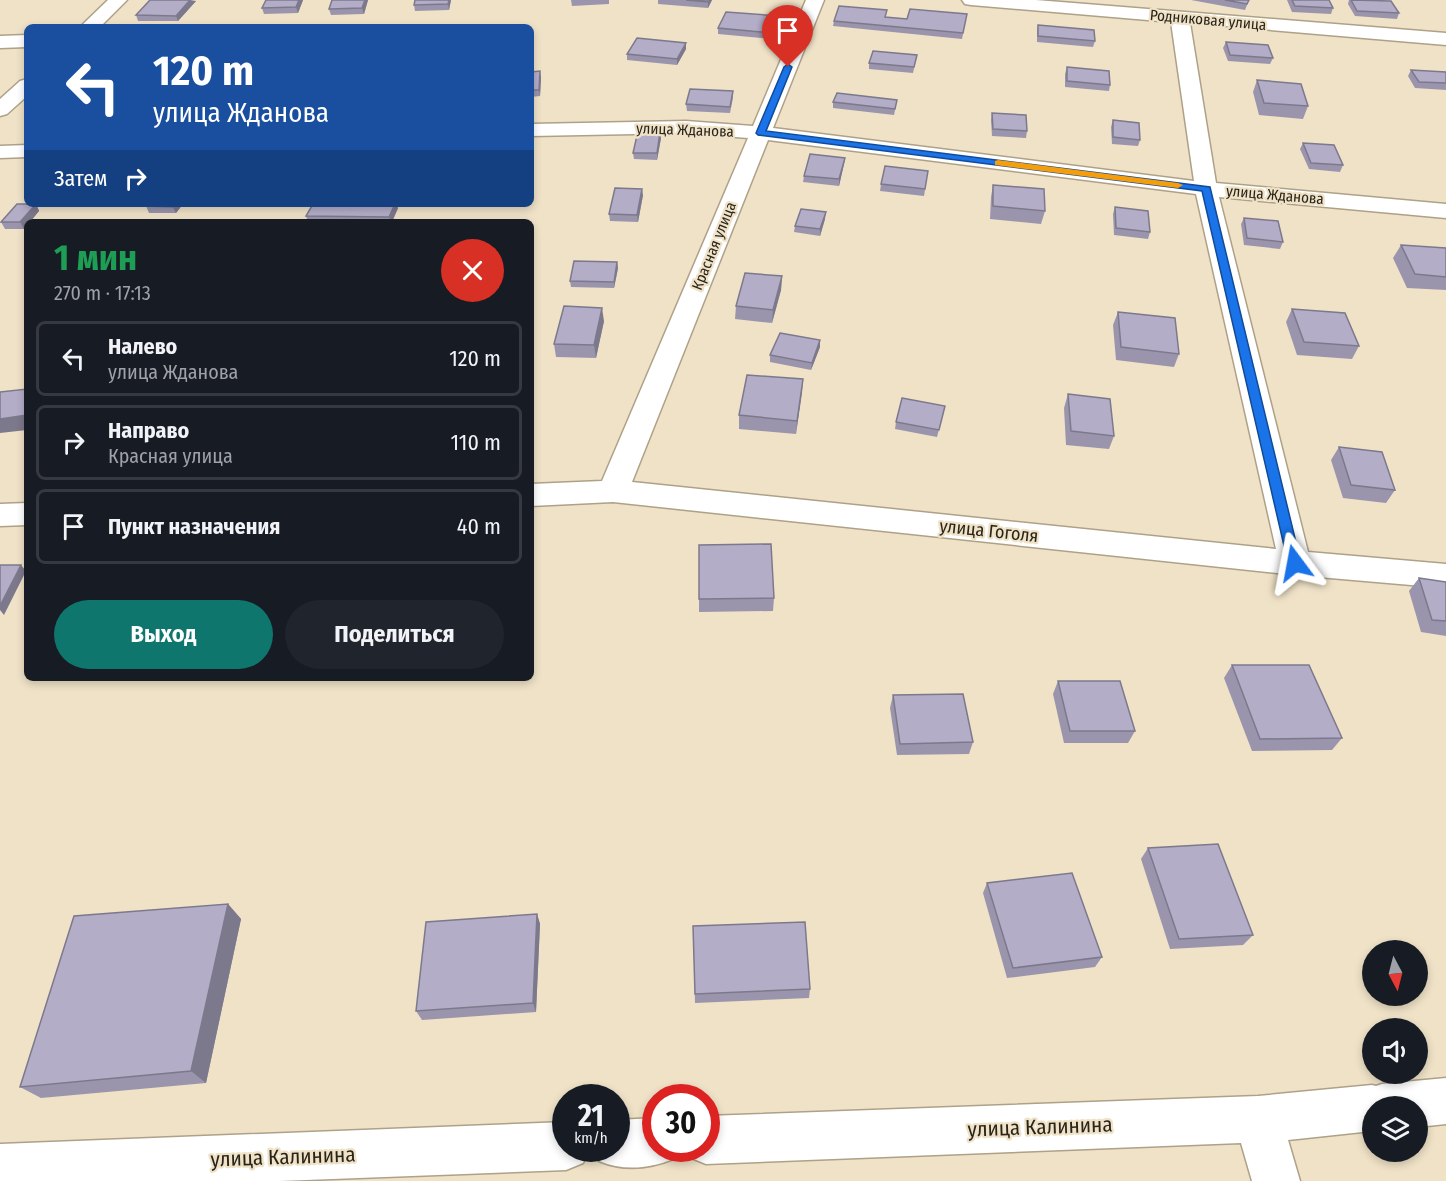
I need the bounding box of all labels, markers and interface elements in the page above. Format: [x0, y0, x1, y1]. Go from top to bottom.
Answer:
pin [762, 5, 813, 67]
street label: Родниковая улица [1149, 6, 1267, 34]
icon: arrive [771, 14, 804, 47]
text: 120 m [153, 46, 254, 96]
icon: left [54, 48, 132, 126]
text: улица Жданова [153, 97, 329, 129]
street label: улица Жданова [636, 119, 734, 141]
icon: right [119, 162, 152, 195]
text: Затем [54, 165, 107, 192]
street label: улица Жданова [1226, 182, 1324, 208]
street label: Красная улица [688, 199, 740, 293]
text: 1 мин [54, 236, 137, 280]
button: close [441, 239, 504, 302]
text: 270 m · 17:13 [54, 281, 151, 305]
text: Налево [108, 333, 177, 360]
icon: left [57, 342, 90, 375]
text: 120 m [449, 345, 501, 372]
text: улица Жданова [108, 360, 238, 384]
text: Направо [108, 417, 189, 444]
icon: right [57, 426, 90, 459]
text: 110 m [451, 429, 501, 456]
text: Красная улица [108, 444, 233, 468]
icon: arrive [57, 510, 90, 543]
text: Пункт назначения [108, 513, 280, 540]
text: 40 m [457, 513, 501, 540]
street label: улица Гоголя [938, 515, 1040, 547]
position arrow [1263, 531, 1327, 595]
button: Выход [54, 600, 273, 669]
button: Поделиться [285, 600, 504, 669]
north arrow [1362, 940, 1428, 1006]
map controls [1362, 940, 1428, 1162]
button: sound [1362, 1018, 1428, 1084]
speed limit sign: 30 [642, 1084, 720, 1162]
button: layers [1362, 1096, 1428, 1162]
text: 21 [578, 1098, 604, 1134]
street label: улица Калинина [967, 1111, 1113, 1143]
text: km/h [574, 1129, 608, 1147]
street label: улица Калинина [210, 1141, 356, 1173]

